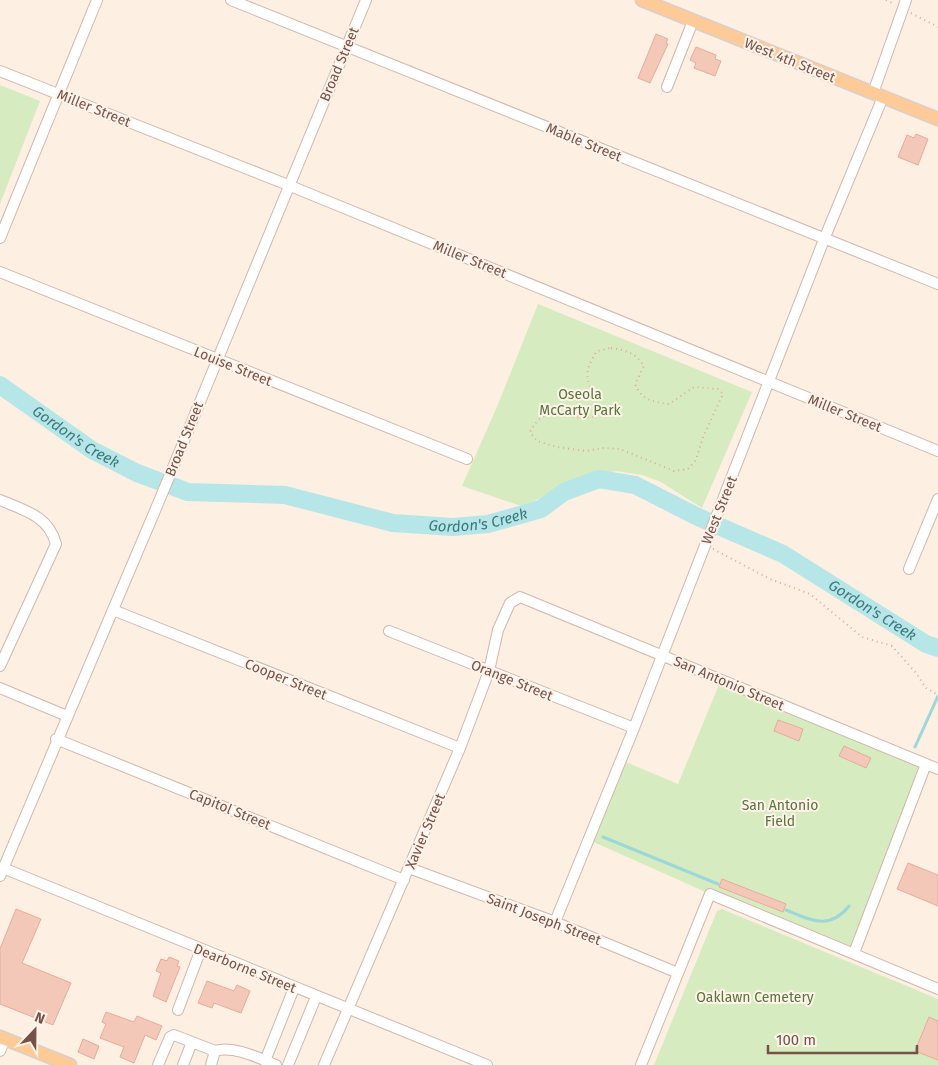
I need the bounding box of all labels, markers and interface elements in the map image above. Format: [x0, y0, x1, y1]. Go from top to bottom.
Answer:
street label: Broad Street [316, 24, 363, 104]
street label: West 4th Street [742, 34, 839, 87]
street label: Miller Street [55, 86, 134, 131]
street label: Mable Street [543, 120, 625, 166]
street label: Miller Street [431, 237, 510, 282]
street label: Louise Street [191, 343, 275, 390]
park label: Oseola McCarty Park [539, 386, 622, 419]
street label: Miller Street [806, 391, 885, 436]
street label: Broad Street [162, 398, 208, 479]
water label: Gordon's Creek [29, 402, 122, 471]
street label: West Street [698, 473, 741, 547]
water label: Gordon's Creek [428, 504, 530, 536]
water label: Gordon's Creek [825, 576, 920, 645]
street label: San Antonio Street [671, 652, 787, 715]
street label: Cooper Street [242, 655, 330, 704]
street label: Orange Street [468, 656, 556, 705]
street label: Capitol Street [187, 785, 274, 834]
street label: Xavier Street [402, 790, 449, 872]
park label: San Antonio Field [742, 797, 818, 830]
street label: Saint Joseph Street [484, 890, 604, 949]
street label: Dearborne Street [191, 940, 299, 997]
park label: Oaklawn Cemetery [696, 989, 814, 1006]
north arrow [10, 1005, 60, 1055]
text: N [32, 1009, 47, 1028]
scale bar [768, 1022, 917, 1054]
text: 100 m [776, 1031, 816, 1049]

